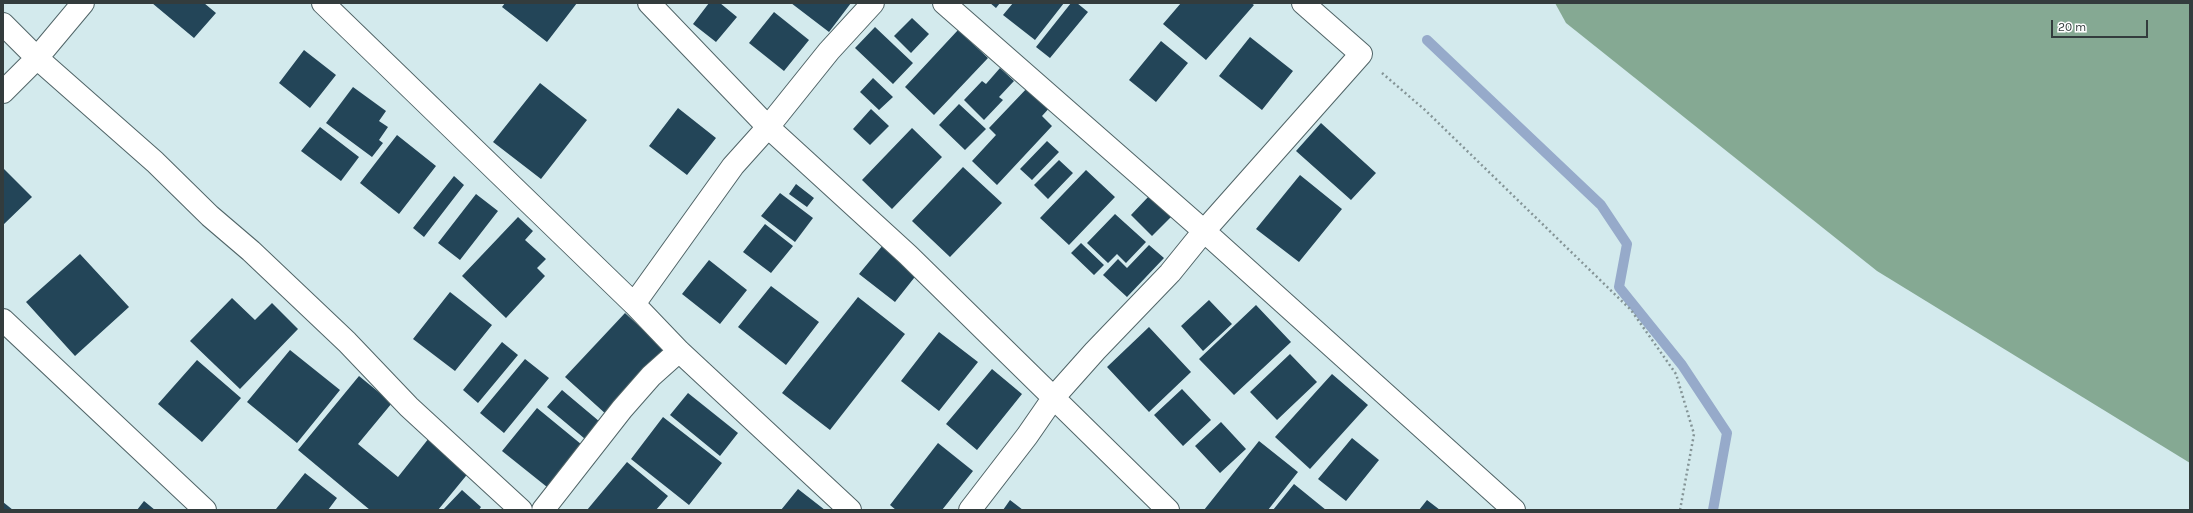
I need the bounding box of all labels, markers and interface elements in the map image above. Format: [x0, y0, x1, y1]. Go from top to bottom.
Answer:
scale bar [2053, 12, 2150, 38]
text: 20 m [2058, 20, 2086, 34]

